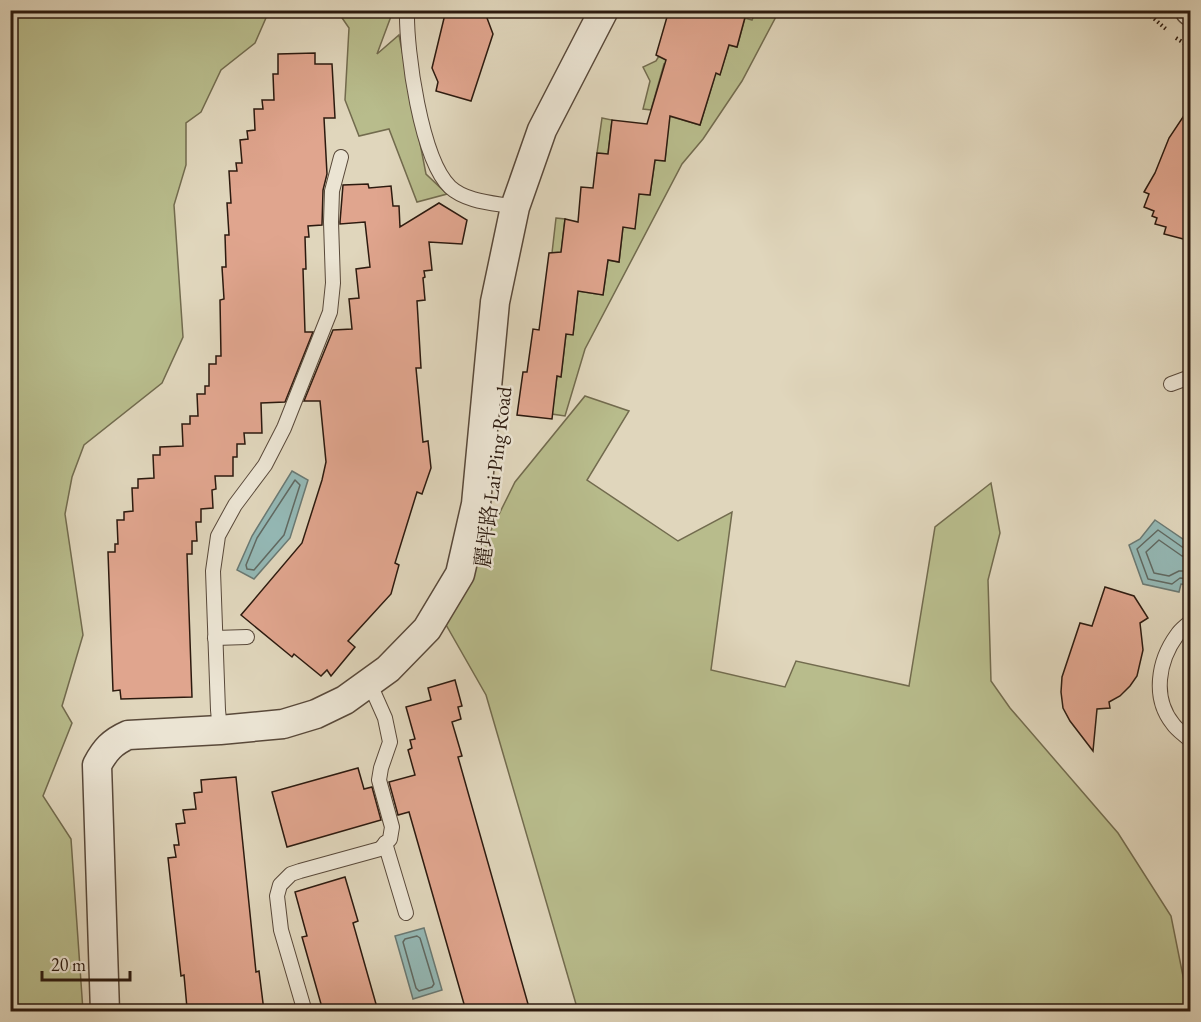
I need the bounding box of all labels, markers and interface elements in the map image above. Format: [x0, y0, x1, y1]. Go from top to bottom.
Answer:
street label: 麗坪路 Lai Ping Road [468, 385, 518, 569]
scale bar [42, 944, 130, 982]
text: 20 m [51, 953, 86, 976]

